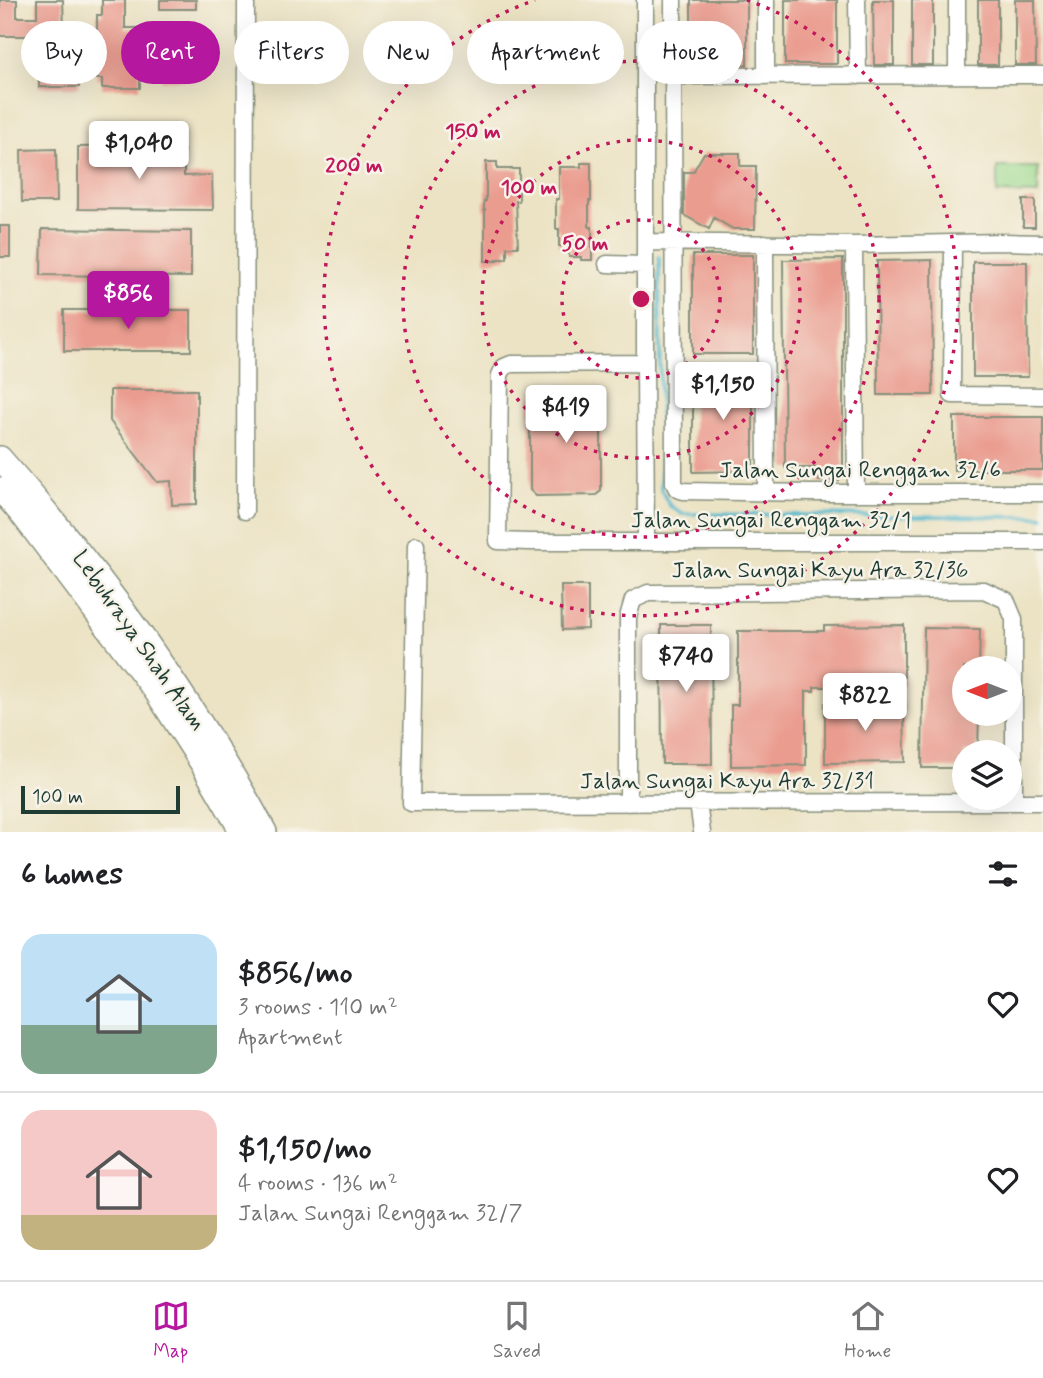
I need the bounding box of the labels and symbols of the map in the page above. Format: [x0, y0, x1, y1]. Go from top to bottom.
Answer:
text: 150 m [445, 118, 501, 146]
pin: $1,040 [82, 122, 196, 181]
text: 200 m [325, 152, 383, 180]
text: 100 m [501, 174, 557, 202]
text: 50 m [562, 230, 609, 258]
pin: $856 [87, 272, 169, 331]
centre of rings [629, 287, 653, 311]
pin: $1,150 [666, 362, 780, 422]
pin: $419 [525, 386, 607, 445]
street label: Jalan Sungai Renggam 32/6 [719, 456, 1001, 488]
street label: Jalan Sungai Renggam 32/1 [631, 506, 911, 538]
street label: Lebuhraya Shah Alam [65, 545, 212, 737]
street label: Jalan Sungai Kayu Ara 32/36 [671, 556, 969, 588]
pin: $740 [645, 634, 727, 694]
north arrow [952, 656, 1022, 726]
pin: $822 [824, 674, 906, 733]
street label: Jalan Sungai Kayu Ara 32/31 [580, 767, 874, 799]
scale bar [21, 783, 180, 815]

